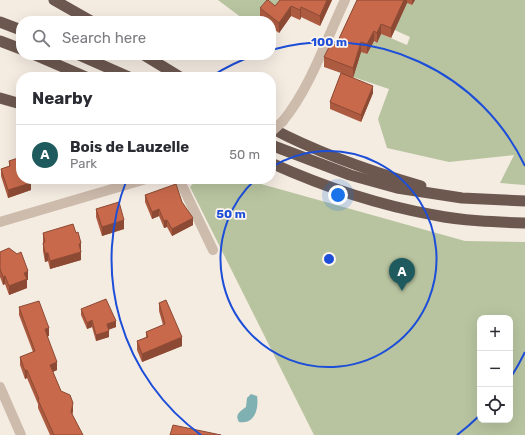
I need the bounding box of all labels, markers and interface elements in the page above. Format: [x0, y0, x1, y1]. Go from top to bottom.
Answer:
search box [16, 16, 276, 60]
icon: search [30, 27, 52, 49]
text: Search here [62, 29, 146, 47]
text: 100 m [311, 35, 347, 49]
text: Nearby [32, 88, 93, 108]
text: Bois de Lauzelle [70, 138, 189, 156]
text: A [40, 147, 50, 162]
text: 50 m [229, 147, 260, 162]
text: Park [70, 156, 97, 171]
your location [328, 185, 348, 205]
text: 50 m [216, 207, 246, 221]
centre of rings [322, 252, 336, 266]
pin: A [389, 258, 415, 291]
map controls [477, 315, 513, 423]
button: + [477, 315, 513, 351]
button: − [477, 351, 513, 387]
button: locate [477, 387, 513, 423]

